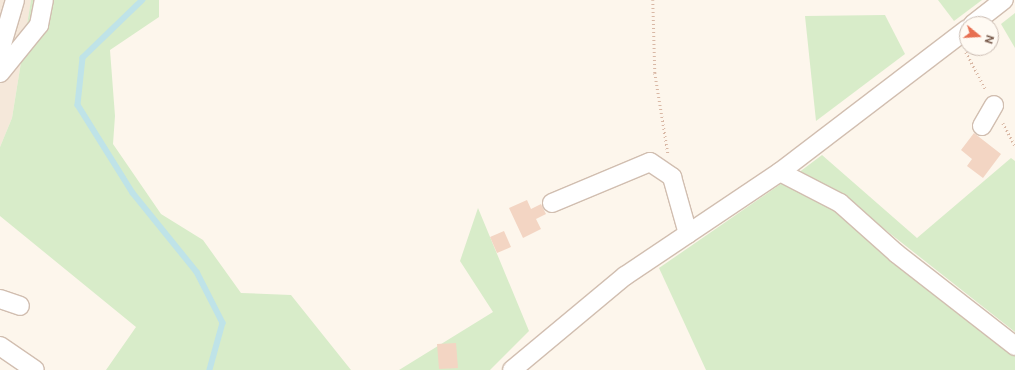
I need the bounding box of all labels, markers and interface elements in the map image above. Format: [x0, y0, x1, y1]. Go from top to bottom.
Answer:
north arrow [959, 16, 999, 56]
text: N [982, 33, 997, 45]

